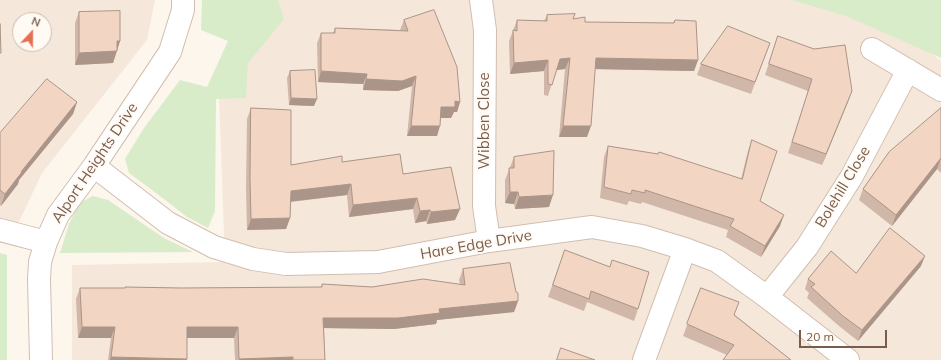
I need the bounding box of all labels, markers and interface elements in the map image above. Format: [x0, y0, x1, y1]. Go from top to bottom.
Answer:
north arrow [12, 12, 52, 52]
text: N [30, 14, 43, 30]
street label: Wibben Close [475, 72, 493, 170]
street label: Alport Heights Drive [48, 99, 142, 227]
street label: Bolehill Close [812, 143, 874, 231]
street label: Hare Edge Drive [419, 226, 533, 264]
scale bar [801, 322, 889, 348]
text: 20 m [806, 329, 834, 344]

